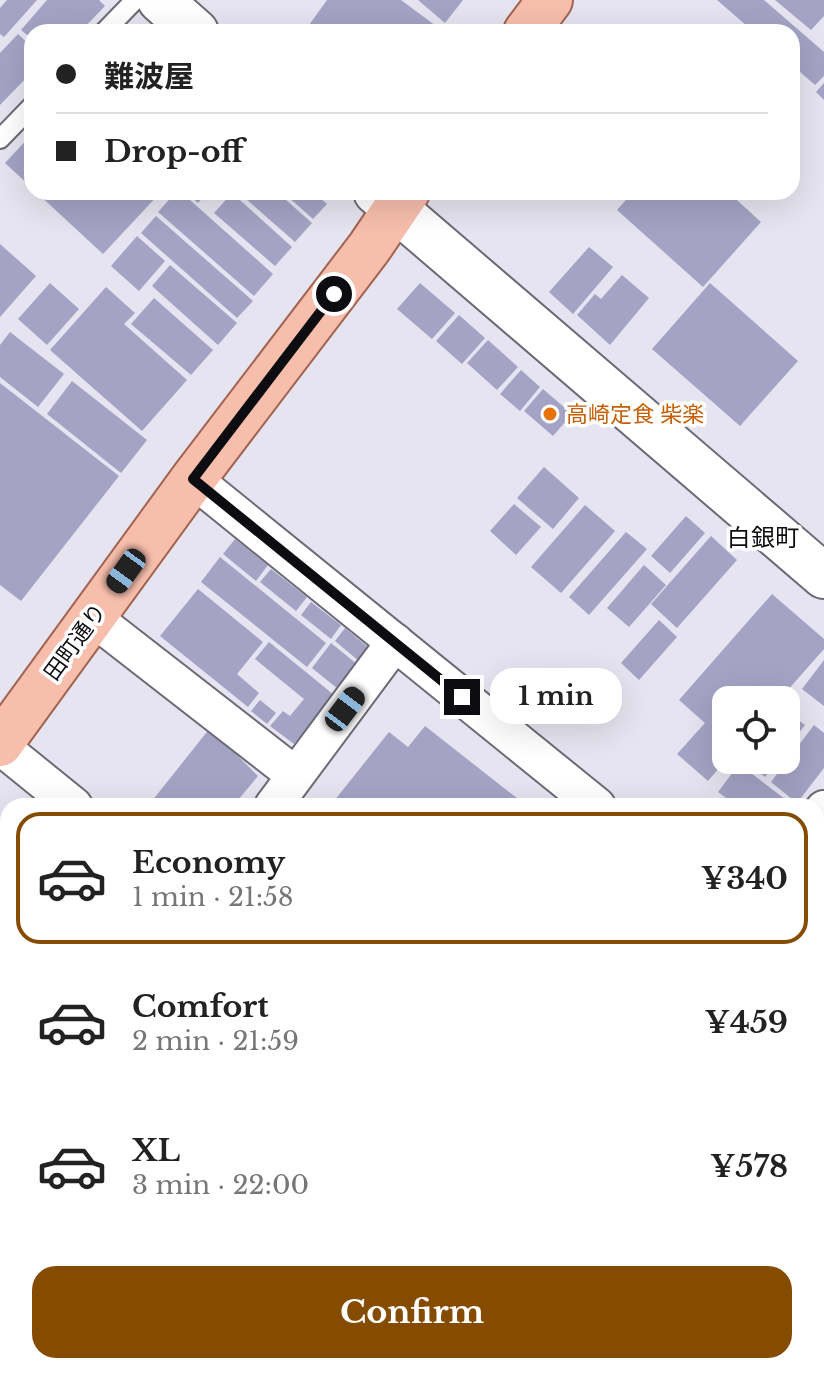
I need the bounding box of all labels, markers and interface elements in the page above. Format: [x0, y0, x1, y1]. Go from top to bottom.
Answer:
text: 難波屋 [104, 58, 194, 95]
text: Drop-off [104, 133, 244, 170]
route start [316, 276, 352, 312]
place label: 高崎定食 柴楽 [566, 401, 704, 428]
marker: 高崎定食 柴楽 [541, 405, 559, 423]
district label: 白銀町 [727, 523, 799, 552]
car [102, 545, 150, 597]
street label: 田町通り [38, 598, 112, 686]
callout: 1 min [490, 669, 622, 725]
route end [444, 679, 480, 715]
text: 1 min [518, 680, 594, 712]
car [321, 683, 369, 735]
map controls [712, 686, 800, 774]
button: locate [712, 686, 800, 774]
icon: car [36, 842, 108, 914]
text: Economy [132, 844, 285, 881]
text: ¥340 [701, 860, 788, 897]
text: 1 min · 21:58 [132, 881, 294, 913]
icon: car [36, 986, 108, 1058]
text: Comfort [132, 988, 269, 1025]
text: ¥459 [704, 1004, 788, 1041]
text: 2 min · 21:59 [132, 1025, 299, 1057]
icon: car [36, 1130, 108, 1202]
text: XL [132, 1132, 180, 1169]
text: ¥578 [710, 1148, 788, 1185]
text: 3 min · 22:00 [132, 1169, 309, 1201]
button: Confirm [32, 1266, 792, 1358]

